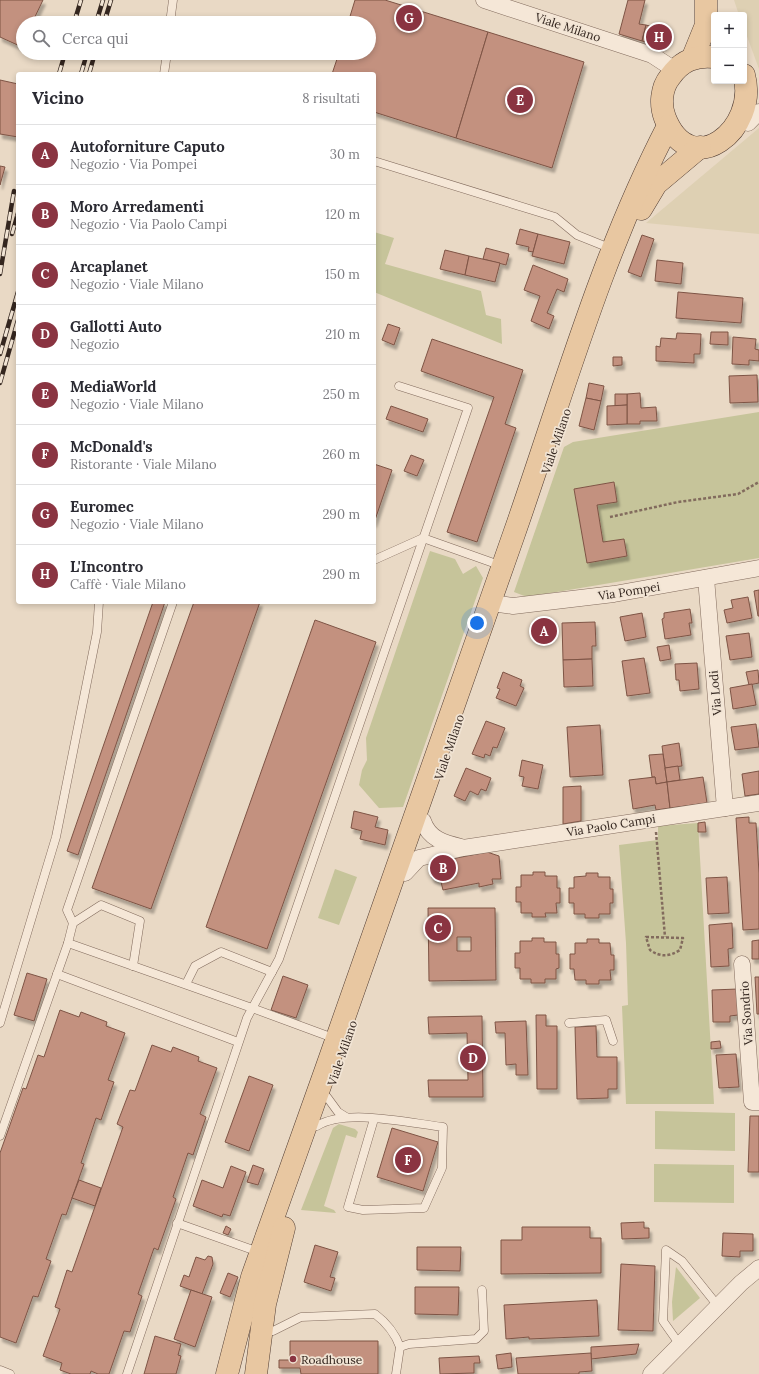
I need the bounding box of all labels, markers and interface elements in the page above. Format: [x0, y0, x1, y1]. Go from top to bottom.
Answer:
pin: G [396, 3, 422, 33]
street label: Viale Milano [532, 9, 603, 45]
map controls [711, 12, 747, 84]
button: + [711, 12, 747, 48]
search box [16, 16, 376, 60]
pin: H [646, 22, 672, 52]
icon: search [30, 27, 52, 49]
text: Cerca qui [62, 29, 128, 48]
button: − [711, 48, 747, 84]
pin: E [507, 85, 533, 115]
text: Vicino [32, 87, 84, 109]
text: 8 risultati [302, 90, 360, 107]
text: Autoforniture Caputo [70, 137, 225, 156]
text: A [41, 146, 49, 163]
text: 30 m [330, 146, 360, 163]
text: Negozio · Via Pompei [70, 156, 197, 173]
text: Moro Arredamenti [70, 197, 204, 216]
text: B [41, 206, 49, 223]
text: 120 m [325, 206, 360, 223]
text: Negozio · Via Paolo Campi [70, 216, 227, 233]
text: Arcaplanet [70, 257, 148, 276]
text: C [41, 266, 49, 283]
text: 150 m [325, 266, 360, 283]
text: Negozio · Viale Milano [70, 276, 204, 293]
text: Gallotti Auto [70, 317, 162, 336]
text: D [40, 326, 50, 343]
text: 210 m [325, 326, 360, 343]
text: Negozio [70, 336, 119, 353]
text: MediaWorld [70, 377, 157, 396]
text: E [41, 386, 49, 403]
text: 250 m [323, 386, 360, 403]
text: Negozio · Viale Milano [70, 396, 204, 413]
street label: Viale Milano [537, 406, 574, 477]
text: McDonald's [70, 437, 153, 456]
text: F [41, 446, 49, 463]
text: 260 m [322, 446, 360, 463]
text: Ristorante · Viale Milano [70, 456, 217, 473]
text: Euromec [70, 497, 134, 516]
text: G [40, 506, 50, 523]
text: 290 m [322, 506, 360, 523]
text: Negozio · Viale Milano [70, 516, 204, 533]
text: L'Incontro [70, 557, 143, 576]
text: H [40, 566, 50, 583]
text: 290 m [322, 566, 360, 583]
text: Caffè · Viale Milano [70, 576, 186, 593]
street label: Via Pompei [596, 579, 661, 603]
your location [467, 613, 487, 633]
pin: A [531, 616, 557, 646]
street label: Via Lodi [706, 670, 725, 717]
street label: Viale Milano [430, 712, 467, 783]
street label: Via Paolo Campi [564, 811, 657, 840]
pin: B [430, 853, 456, 883]
pin: C [425, 913, 451, 943]
street label: Via Sondrio [736, 980, 756, 1047]
street label: Viale Milano [323, 1018, 360, 1089]
pin: D [460, 1043, 486, 1073]
pin: F [395, 1145, 421, 1175]
place label: Roadhouse [301, 1352, 363, 1367]
marker: Roadhouse [288, 1354, 298, 1364]

